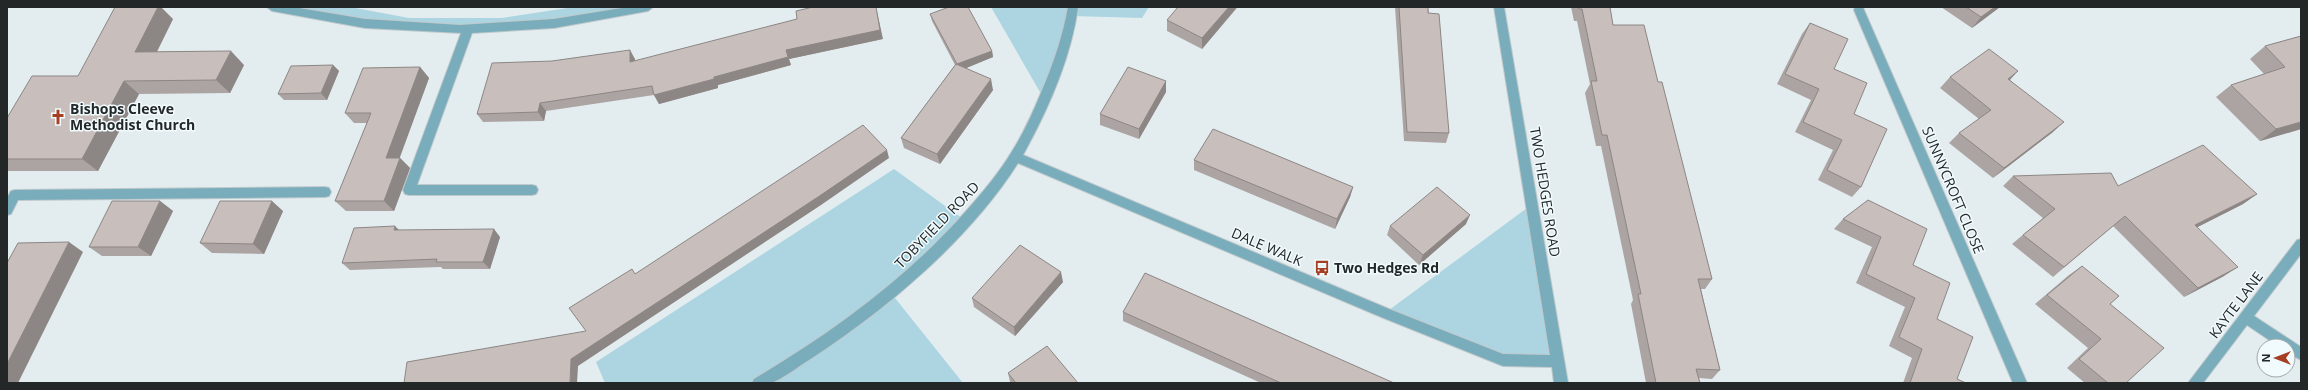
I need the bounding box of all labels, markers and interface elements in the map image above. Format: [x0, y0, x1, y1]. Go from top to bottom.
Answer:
place label: Bishops Cleeve Methodist Church [70, 99, 195, 134]
church icon: Bishops Cleeve Methodist Church [49, 108, 67, 126]
street label: SUNNYCROFT CLOSE [1918, 123, 1989, 256]
street label: TWO HEDGES ROAD [1526, 126, 1565, 258]
street label: TOBYFIELD ROAD [890, 177, 983, 272]
street label: DALE WALK [1229, 223, 1306, 270]
place label: Two Hedges Rd [1334, 258, 1439, 277]
bus stop icon: Two Hedges Rd [1313, 259, 1331, 277]
street label: KAYTE LANE [2204, 267, 2267, 342]
north arrow [2256, 338, 2296, 378]
text: N [2258, 354, 2273, 362]

